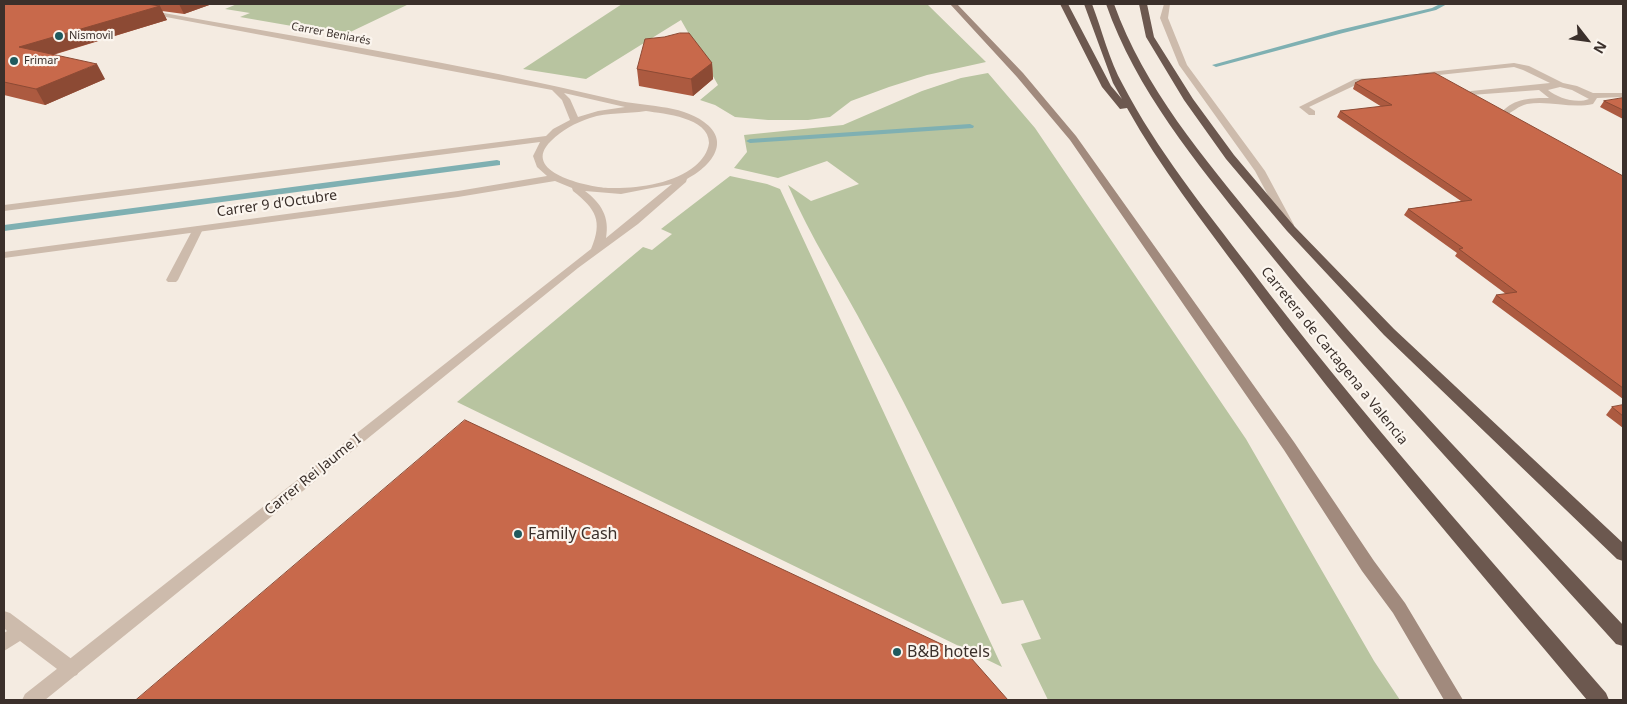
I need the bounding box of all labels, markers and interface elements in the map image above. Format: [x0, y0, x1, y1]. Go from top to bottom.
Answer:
north arrow [1562, 15, 1612, 65]
street label: Carrer Beniarés [290, 20, 372, 48]
place label: Nismovil [69, 29, 113, 43]
marker: Nismovil [53, 30, 65, 42]
text: N [1589, 38, 1612, 57]
place label: Frimar [24, 54, 58, 68]
marker: Frimar [8, 55, 20, 67]
street label: Carrer 9 d’Octubre [216, 187, 338, 221]
street label: Carretera de Cartagena a Valencia [1257, 264, 1411, 448]
street label: Carrer Rei Jaume I [262, 431, 364, 519]
place label: Family Cash [528, 524, 617, 544]
marker: Family Cash [512, 528, 524, 540]
place label: B&B hotels [907, 642, 990, 662]
marker: B&B hotels [891, 646, 903, 658]

